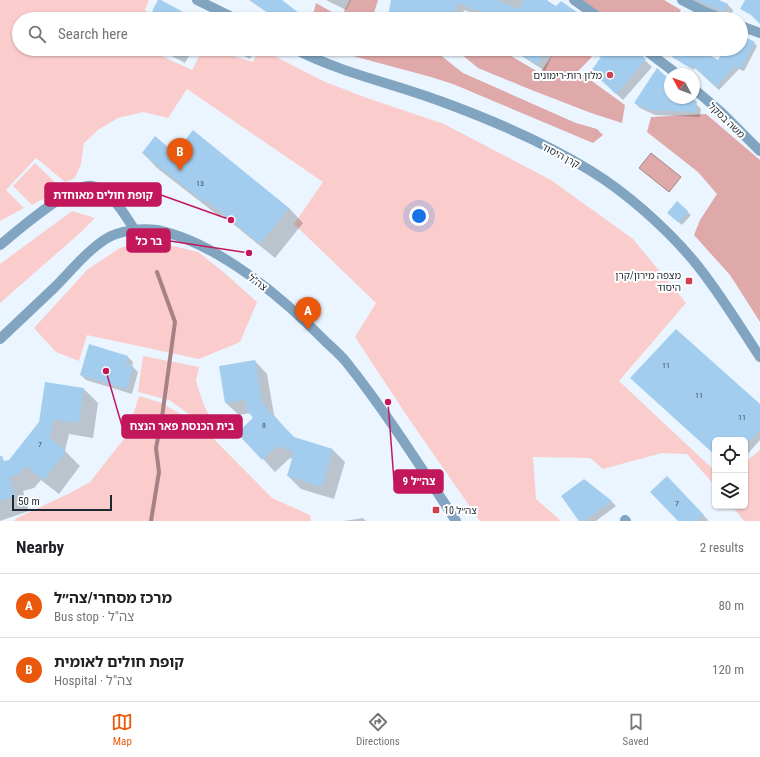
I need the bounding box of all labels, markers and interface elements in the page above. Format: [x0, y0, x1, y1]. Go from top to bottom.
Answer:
search box [12, 12, 748, 56]
icon: search [26, 23, 48, 45]
text: Search here [58, 25, 128, 43]
north arrow [664, 68, 700, 104]
place label: מלון רות-רימונים [533, 70, 602, 81]
marker: מלון רות-רימונים [605, 70, 615, 80]
street label: משה בסקל [706, 101, 747, 140]
pin: B [167, 138, 193, 171]
street label: קרן היסוד [540, 141, 581, 170]
house number: 13 [196, 179, 204, 188]
callout: קופת חולים מאוחדת [45, 183, 161, 206]
text: קופת חולים מאוחדת [53, 189, 153, 202]
your location [409, 206, 429, 226]
callout: בר כל [127, 229, 170, 252]
text: בר כל [136, 235, 163, 248]
place label: מצפה מירון/קרן היסוד [615, 270, 681, 293]
street label: צה"ל [246, 272, 270, 293]
marker: מצפה מירון/קרן היסוד [684, 276, 694, 286]
pin: A [295, 297, 321, 330]
house number: 11 [662, 361, 670, 370]
house number: 11 [695, 391, 703, 400]
house number: 11 [738, 413, 746, 422]
callout: בית הכנסת פאר הנצח [122, 415, 242, 438]
text: בית הכנסת פאר הנצח [130, 420, 235, 433]
house number: 8 [262, 421, 266, 430]
map controls [712, 437, 748, 509]
button: locate [712, 437, 748, 473]
house number: 7 [38, 440, 42, 449]
callout: צה״ל 9 [394, 470, 443, 493]
button: layers [712, 473, 748, 509]
text: צה״ל 9 [403, 475, 436, 488]
scale bar [12, 493, 112, 512]
text: 50 m [18, 495, 40, 508]
house number: 7 [675, 499, 679, 508]
marker: צה״ל 10 [431, 505, 441, 515]
place label: צה״ל 10 [444, 505, 477, 516]
text: Nearby [16, 537, 64, 557]
text: 2 results [700, 540, 744, 555]
text: מרכז מסחרי/צה״ל [54, 589, 172, 607]
text: A [25, 598, 33, 613]
text: 80 m [718, 598, 744, 613]
text: Bus stop · צה"ל [54, 609, 134, 624]
text: קופת חולים לאומית [54, 653, 184, 671]
text: B [25, 662, 33, 677]
text: 120 m [712, 662, 744, 677]
text: Hospital · צה"ל [54, 673, 132, 688]
tab: Map [111, 711, 133, 748]
tab: Directions [356, 711, 400, 748]
tab: Saved [623, 711, 649, 748]

